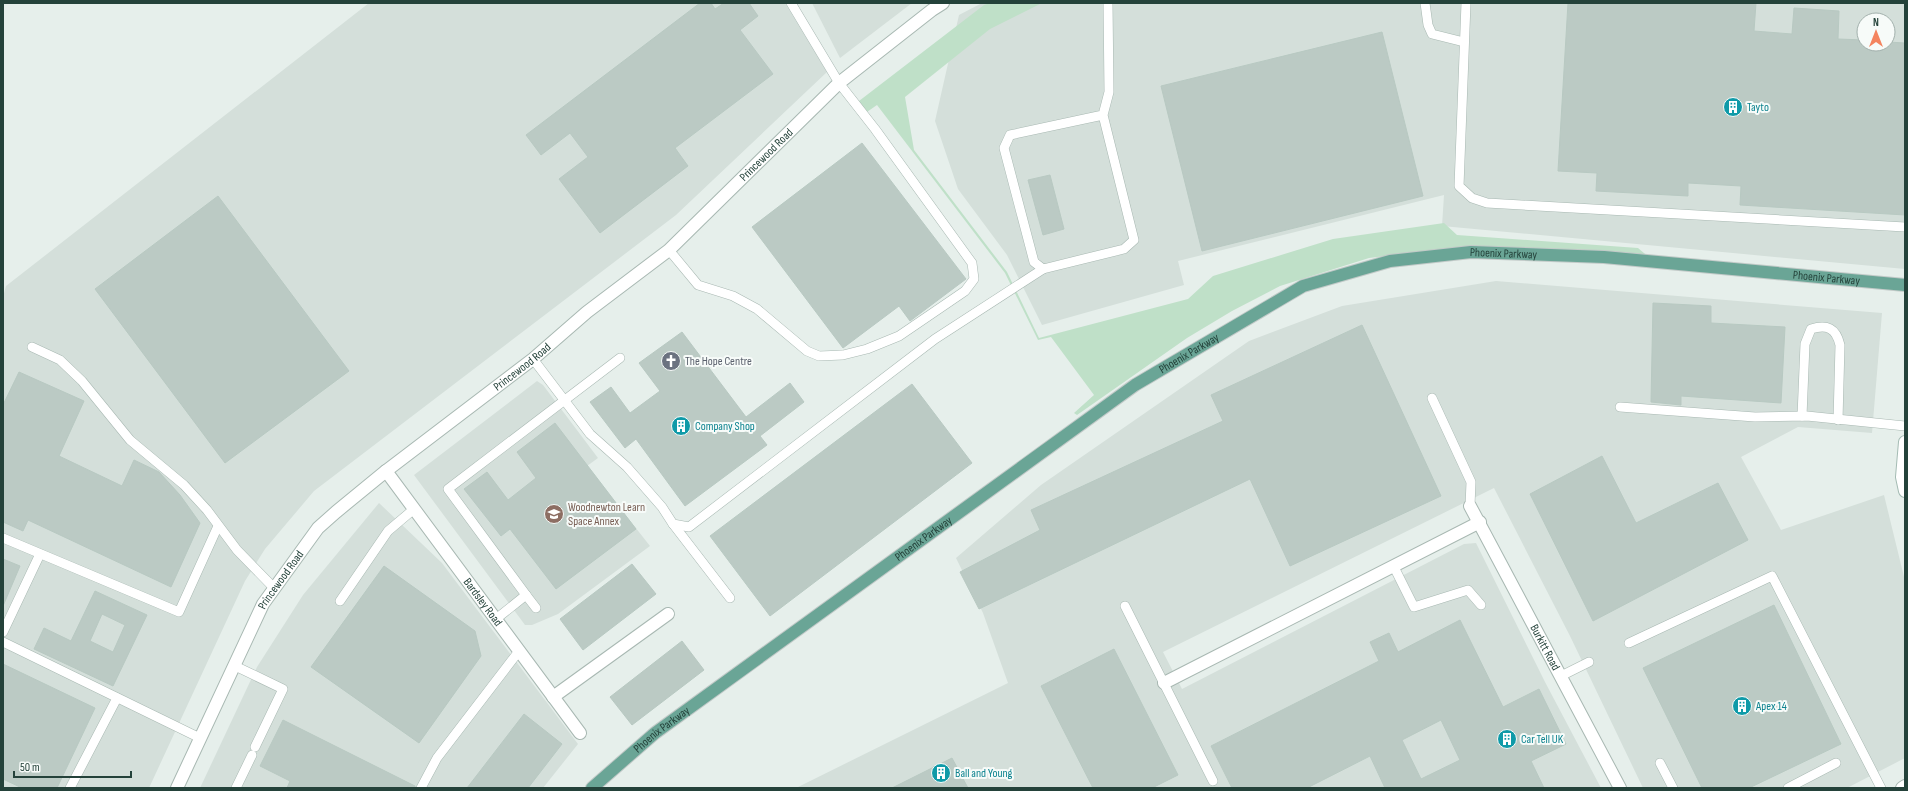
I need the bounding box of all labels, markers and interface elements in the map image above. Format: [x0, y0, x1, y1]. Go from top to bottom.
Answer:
north arrow [1856, 12, 1896, 52]
text: N [1873, 16, 1879, 29]
building icon: Tayto [1722, 96, 1744, 118]
place label: Tayto [1747, 100, 1769, 115]
street label: Princewood Road [737, 125, 796, 185]
street label: Phoenix Parkway [1470, 245, 1538, 262]
street label: Phoenix Parkway [1792, 268, 1861, 289]
street label: Phoenix Parkway [1156, 330, 1222, 377]
street label: Princewood Road [491, 340, 554, 394]
church icon: The Hope Centre [660, 350, 682, 372]
place label: The Hope Centre [685, 354, 752, 369]
building icon: Company Shop [670, 415, 692, 437]
place label: Company Shop [695, 419, 755, 434]
place label: Woodnewton Learn Space Annex [568, 500, 645, 529]
school or university icon: Woodnewton Learn Space Annex [543, 503, 565, 525]
street label: Phoenix Parkway [892, 513, 955, 565]
street label: Princewood Road [255, 548, 307, 612]
street label: Bardsley Road [460, 575, 505, 629]
street label: Burkitt Road [1526, 622, 1563, 673]
building icon: Apex 14 [1731, 695, 1753, 717]
place label: Apex 14 [1755, 699, 1787, 714]
street label: Phoenix Parkway [631, 703, 693, 756]
building icon: Car Tell UK [1496, 728, 1518, 750]
place label: Car Tell UK [1521, 732, 1564, 747]
scale bar [14, 753, 131, 779]
text: 50 m [20, 760, 40, 775]
building icon: Ball and Young [930, 762, 952, 784]
place label: Ball and Young [955, 766, 1013, 781]

